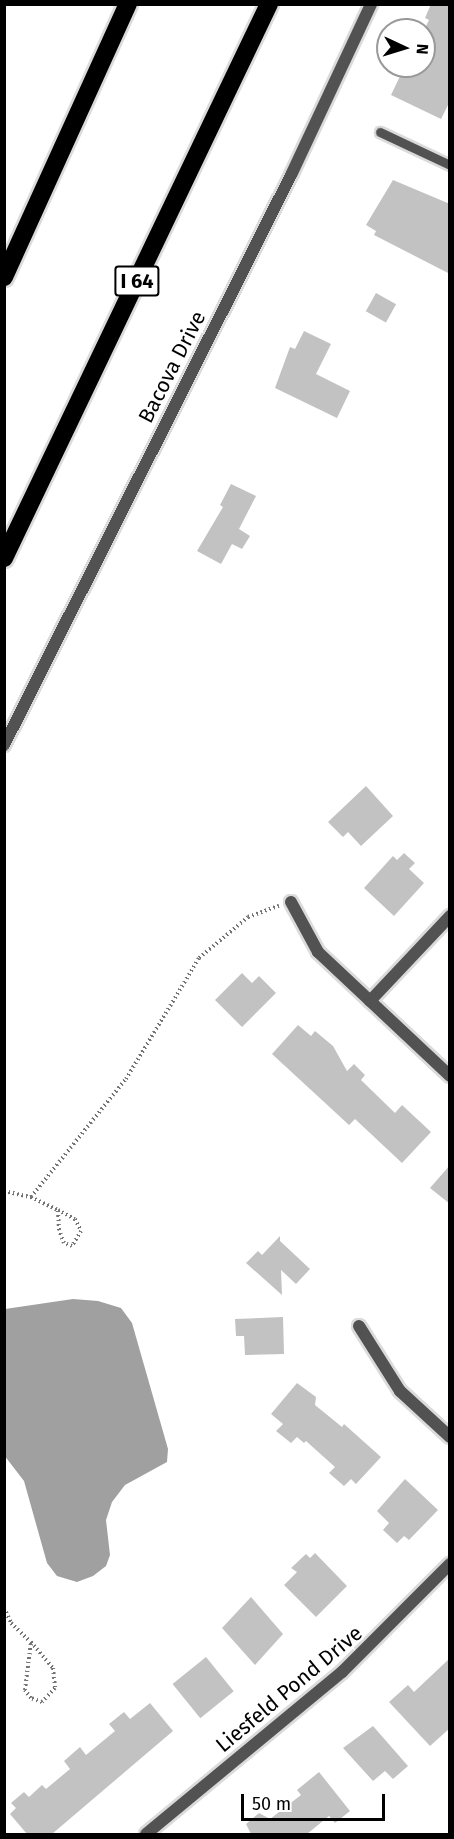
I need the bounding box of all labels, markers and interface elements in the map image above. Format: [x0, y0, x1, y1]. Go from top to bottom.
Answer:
north arrow [376, 18, 436, 78]
text: N [413, 43, 432, 55]
road number: I 64 [113, 264, 161, 298]
street label: Bacova Drive [133, 307, 211, 427]
street label: Liesfeld Pond Drive [211, 1620, 367, 1758]
scale bar [244, 1782, 388, 1820]
text: 50 m [252, 1793, 291, 1815]

